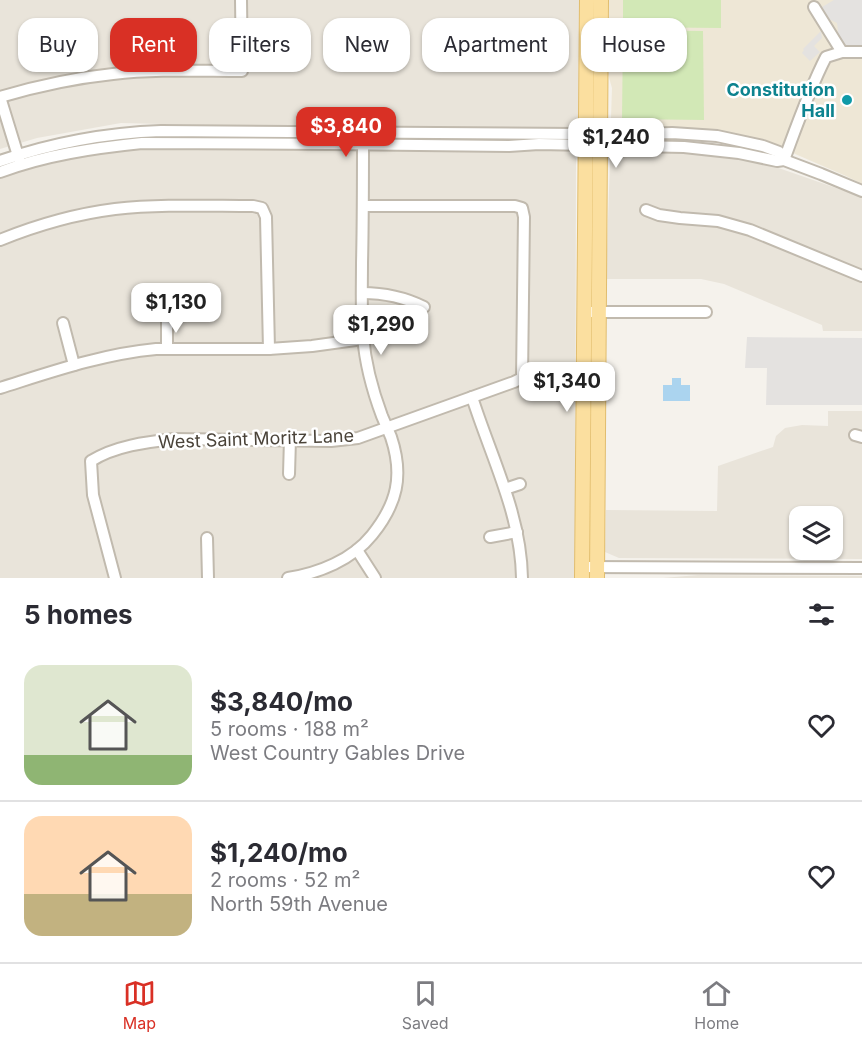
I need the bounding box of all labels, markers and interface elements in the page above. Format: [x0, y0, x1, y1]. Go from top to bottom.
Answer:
chip: Buy [18, 18, 98, 72]
chip: Rent [110, 18, 197, 72]
chip: Filters [209, 18, 311, 72]
chip: New [323, 18, 410, 72]
chip: Apartment [422, 18, 569, 72]
chip: House [581, 18, 687, 72]
place label: Constitution Hall [726, 79, 835, 121]
marker: Constitution Hall [840, 93, 854, 107]
pin: $3,840 [297, 107, 395, 158]
text: $3,840 [310, 114, 382, 138]
pin: $1,240 [567, 118, 665, 169]
text: $1,240 [582, 125, 650, 149]
pin: $1,130 [127, 283, 225, 334]
text: $1,130 [145, 290, 207, 314]
pin: $1,290 [332, 305, 430, 356]
text: $1,290 [347, 312, 415, 336]
pin: $1,340 [518, 362, 616, 413]
text: $1,340 [533, 369, 601, 393]
street label: West Saint Moritz Lane [158, 425, 354, 452]
map controls [789, 506, 843, 560]
button: layers [789, 506, 843, 560]
icon: filters [805, 598, 838, 631]
text: 5 homes [24, 599, 133, 630]
text: $3,840/mo [210, 686, 353, 717]
icon: home [72, 689, 144, 761]
icon: heart [805, 709, 838, 742]
text: 5 rooms · 188 m² [210, 717, 369, 741]
text: West Country Gables Drive [210, 741, 465, 765]
text: $1,240/mo [210, 837, 348, 868]
icon: home [72, 840, 144, 912]
icon: heart [805, 860, 838, 893]
text: 2 rooms · 52 m² [210, 868, 360, 892]
text: North 59th Avenue [210, 892, 388, 916]
tab: Map [123, 977, 156, 1033]
tab: Saved [402, 977, 449, 1033]
tab: Home [694, 977, 739, 1033]

